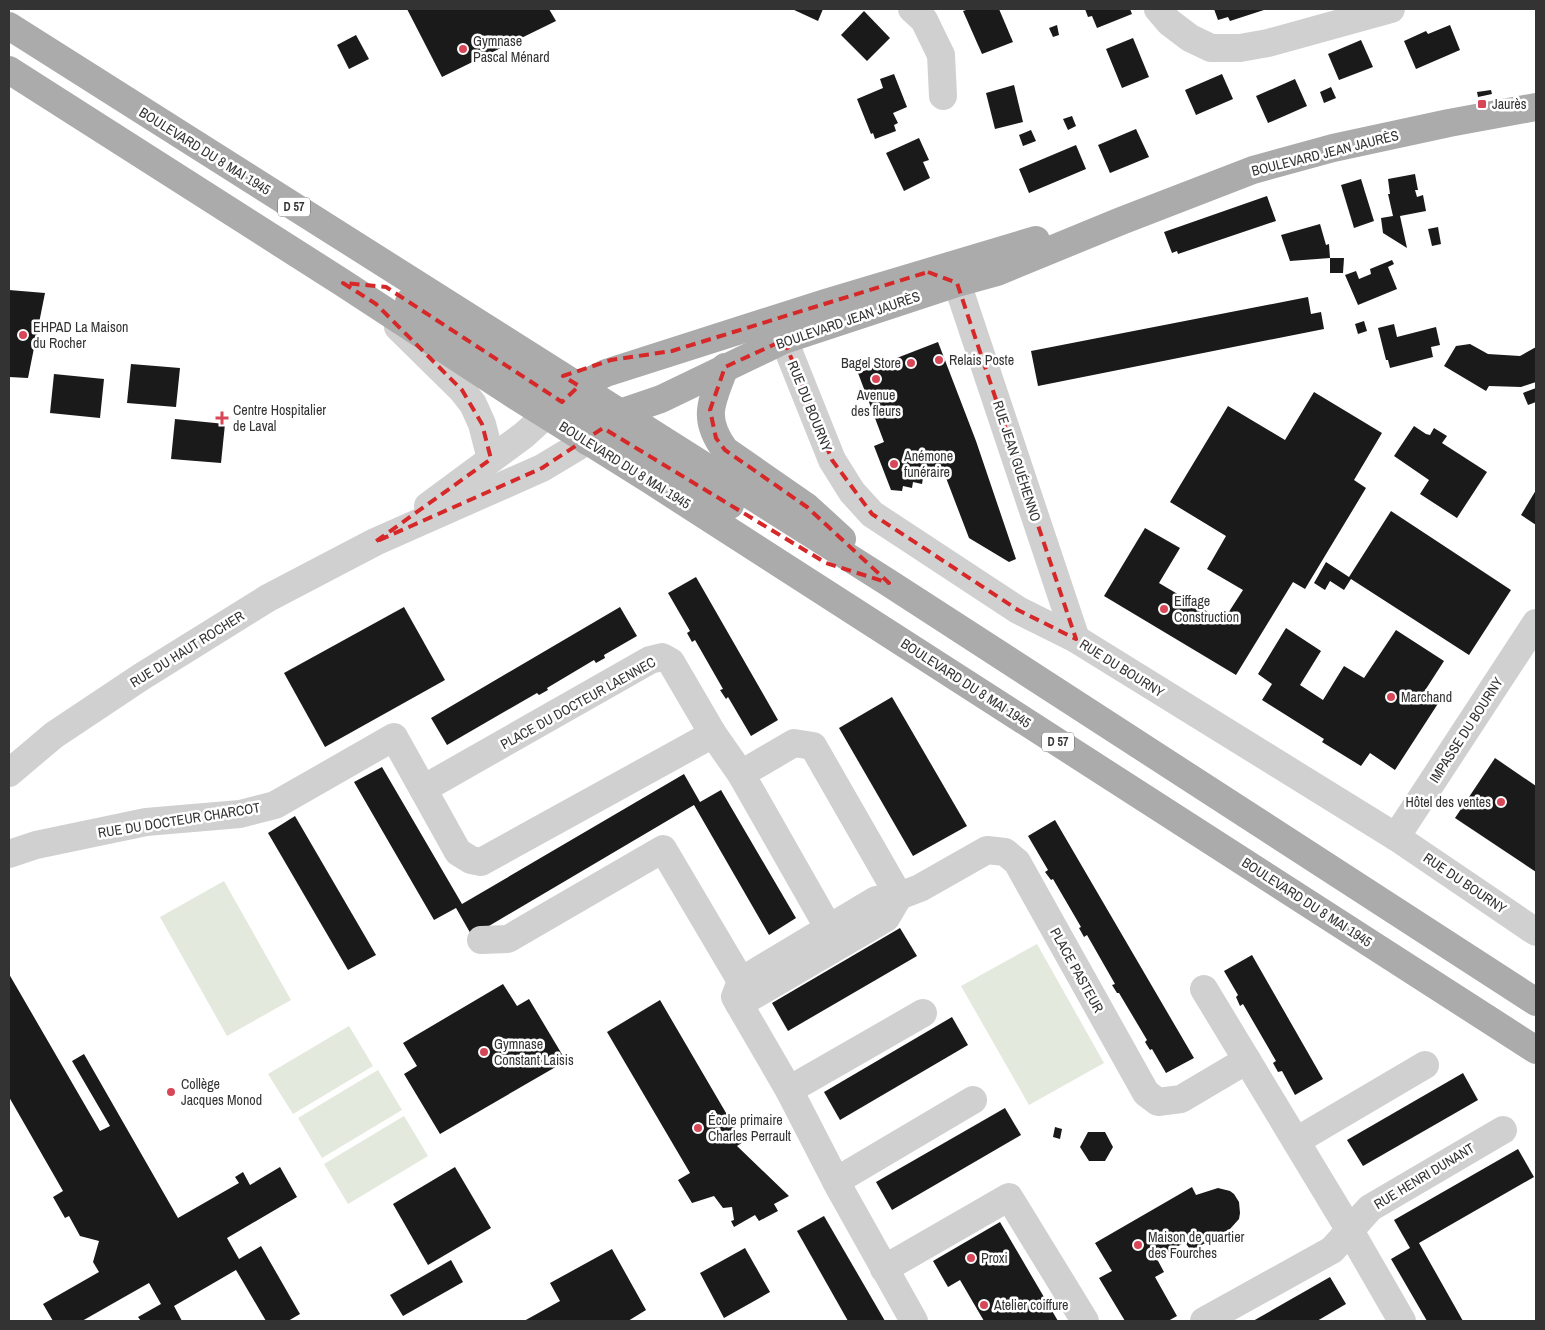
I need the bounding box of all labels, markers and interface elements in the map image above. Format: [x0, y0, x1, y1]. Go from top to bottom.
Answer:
place label: Gymnase Pascal Ménard [473, 32, 550, 66]
marker: Gymnase Pascal Ménard [457, 43, 469, 55]
place label: Jaurès [1492, 95, 1527, 113]
marker: Jaurès [1476, 98, 1488, 110]
street label: BOULEVARD DU 8 MAI 1945 [136, 103, 274, 199]
street label: BOULEVARD JEAN JAURÈS [1250, 126, 1401, 180]
road number: D 57 [278, 198, 310, 216]
street label: BOULEVARD JEAN JAURÈS [774, 287, 923, 353]
place label: EHPAD La Maison du Rocher [33, 318, 129, 352]
marker: EHPAD La Maison du Rocher [17, 329, 29, 341]
place label: Relais Poste [949, 351, 1014, 369]
place label: Bagel Store [841, 354, 901, 372]
marker: Relais Poste [933, 354, 945, 366]
marker: Bagel Store [905, 357, 917, 369]
street label: RUE DU BOURNY [784, 358, 837, 454]
marker: Avenue des fleurs [870, 373, 882, 385]
place label: Avenue des fleurs [851, 386, 901, 420]
street label: RUE JEAN GUÉHENNO [989, 398, 1045, 524]
place label: Centre Hospitalier de Laval [233, 401, 326, 435]
marker: Centre Hospitalier de Laval [215, 411, 229, 425]
street label: BOULEVARD DU 8 MAI 1945 [556, 417, 694, 513]
place label: Anémone funéraire [903, 447, 953, 481]
marker: Anémone funéraire [888, 458, 900, 470]
place label: Eiffage Construction [1174, 592, 1239, 626]
marker: Eiffage Construction [1158, 603, 1170, 615]
street label: RUE DU HAUT ROCHER [127, 607, 247, 691]
street label: BOULEVARD DU 8 MAI 1945 [898, 634, 1034, 732]
street label: RUE DU BOURNY [1076, 635, 1168, 701]
street label: PLACE DU DOCTEUR LAENNEC [497, 653, 659, 753]
street label: IMPASSE DU BOURNY [1425, 674, 1507, 786]
place label: Marchand [1401, 688, 1452, 706]
marker: Marchand [1385, 691, 1397, 703]
road number: D 57 [1042, 732, 1074, 752]
place label: Hôtel des ventes [1405, 793, 1491, 811]
marker: Hôtel des ventes [1495, 796, 1507, 808]
street label: RUE DU DOCTEUR CHARCOT [97, 798, 261, 842]
street label: RUE DU BOURNY [1420, 849, 1510, 918]
street label: BOULEVARD DU 8 MAI 1945 [1239, 853, 1375, 951]
street label: PLACE PASTEUR [1046, 924, 1108, 1016]
place label: Gymnase Constant Laisis [494, 1035, 574, 1069]
marker: Gymnase Constant Laisis [478, 1046, 490, 1058]
place label: Collège Jacques Monod [181, 1075, 262, 1109]
marker: Collège Jacques Monod [165, 1086, 177, 1098]
place label: École primaire Charles Perrault [708, 1111, 791, 1145]
marker: École primaire Charles Perrault [692, 1122, 704, 1134]
street label: RUE HENRI DUNANT [1370, 1139, 1478, 1213]
place label: Maison de quartier des Fourches [1148, 1228, 1245, 1262]
marker: Maison de quartier des Fourches [1132, 1239, 1144, 1251]
place label: Proxi [981, 1249, 1008, 1267]
marker: Proxi [965, 1252, 977, 1264]
place label: Atelier coiffure [993, 1296, 1068, 1314]
marker: Atelier coiffure [978, 1299, 990, 1311]

